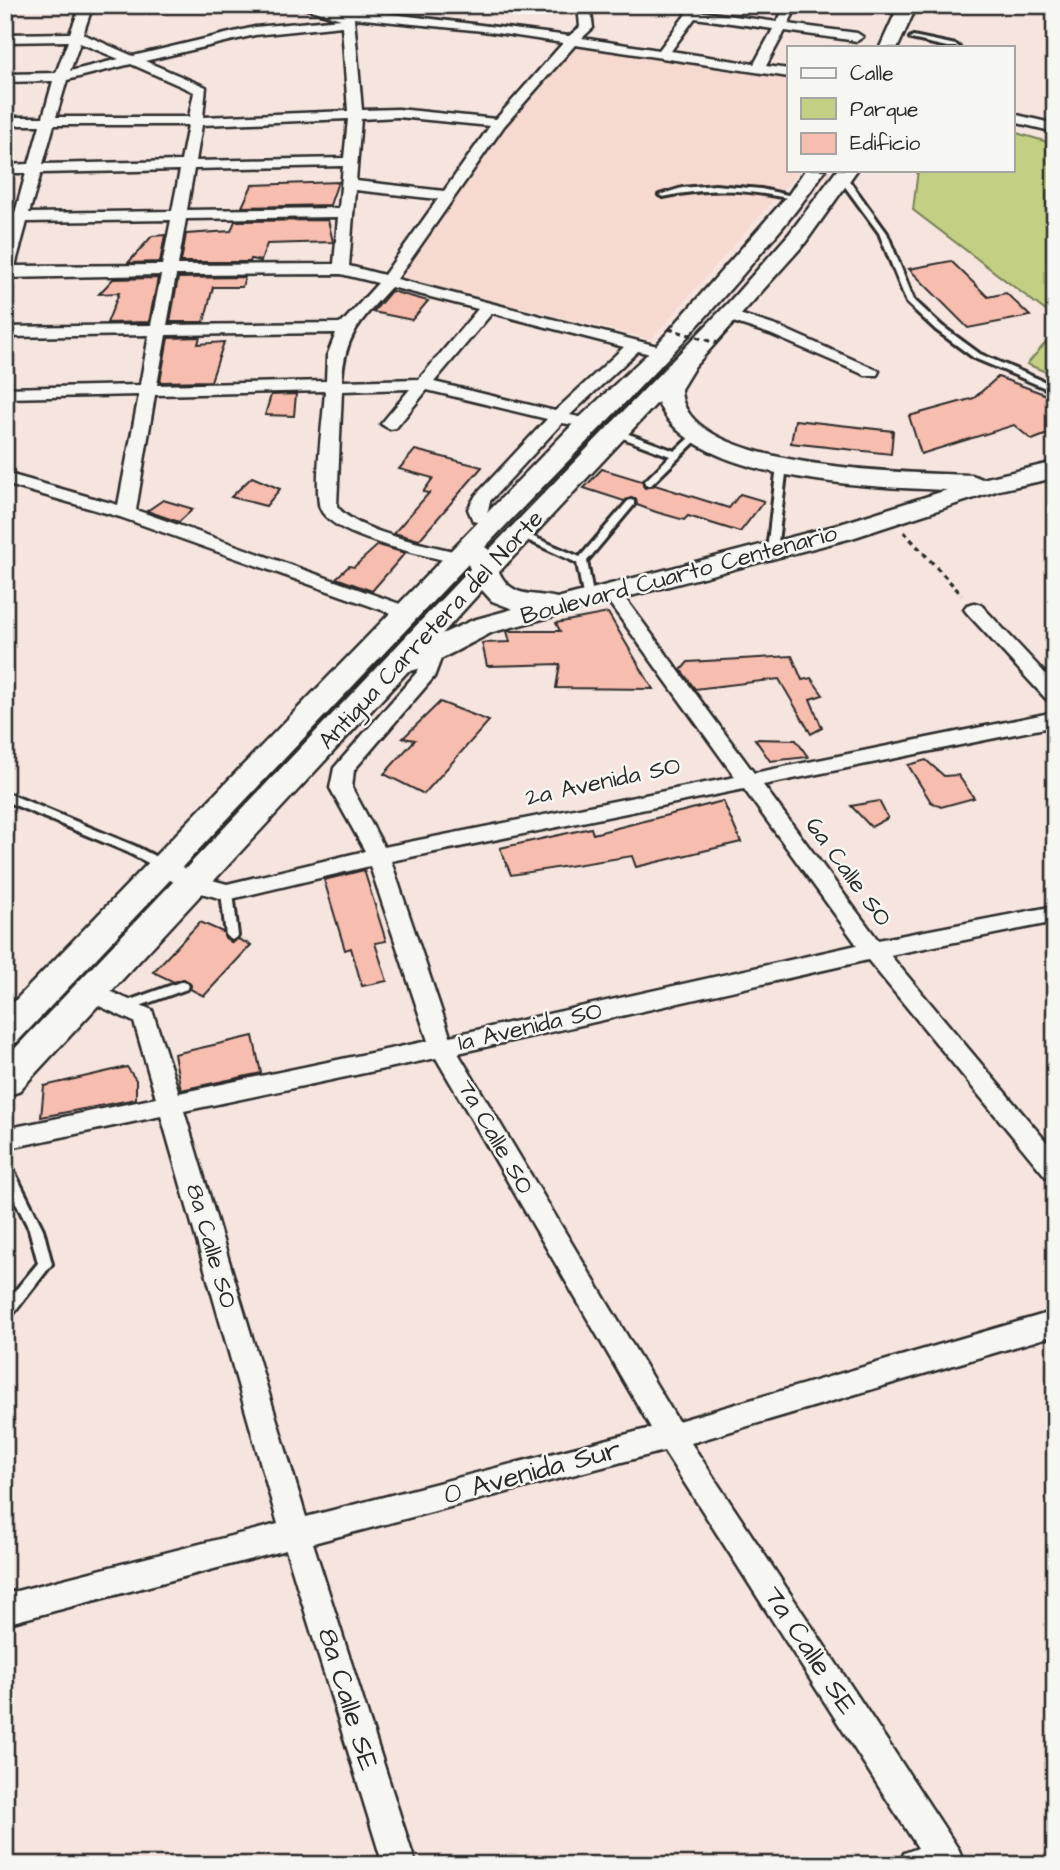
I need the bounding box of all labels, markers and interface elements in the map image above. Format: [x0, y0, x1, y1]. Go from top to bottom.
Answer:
legend [787, 46, 1014, 172]
text: Calle [850, 59, 894, 88]
text: Parque [850, 95, 918, 124]
text: Edificio [850, 129, 920, 158]
street label: Antigua Carretera del Norte [311, 503, 552, 758]
street label: Boulevard Cuarto Centenario [517, 516, 841, 634]
street label: 2a Avenida SO [522, 749, 684, 815]
street label: 6a Calle SO [797, 810, 899, 934]
street label: 1a Avenida SO [455, 994, 605, 1060]
street label: 7a Calle SO [448, 1073, 542, 1201]
street label: 8a Calle SO [177, 1180, 245, 1312]
street label: 0 Avenida Sur [439, 1430, 625, 1514]
street label: 7a Calle SE [754, 1578, 866, 1722]
street label: 8a Calle SE [308, 1623, 388, 1776]

